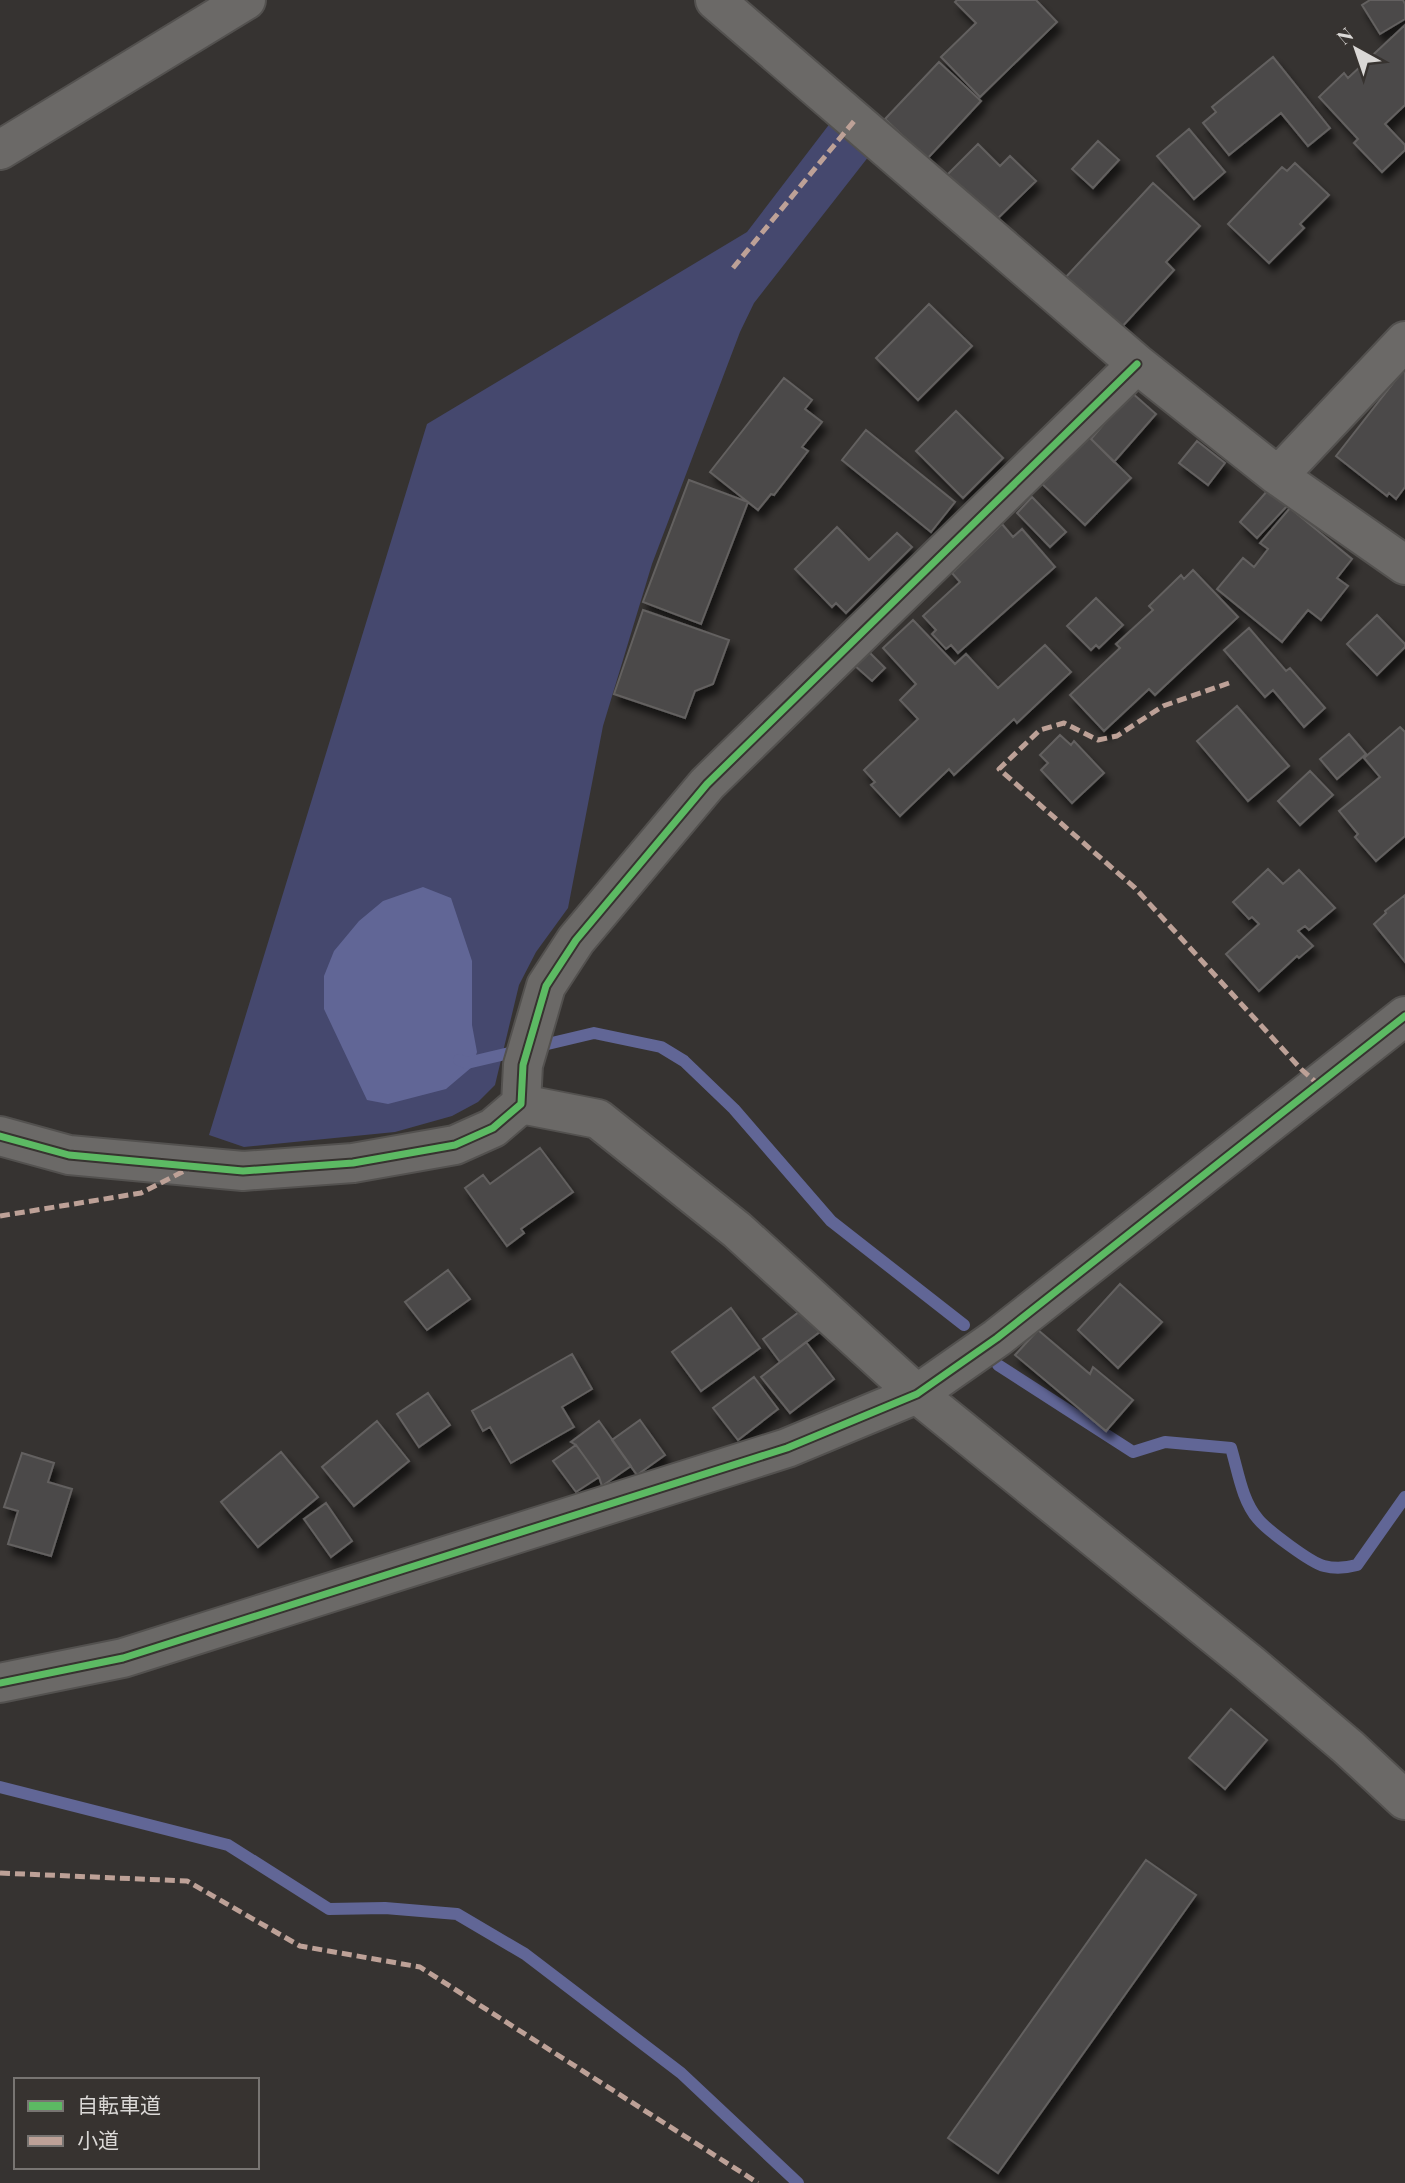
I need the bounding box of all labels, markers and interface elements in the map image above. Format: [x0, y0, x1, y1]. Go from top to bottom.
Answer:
north arrow [1321, 14, 1391, 84]
text: N [1331, 21, 1358, 50]
legend [14, 2078, 259, 2169]
text: 自転車道 [77, 2090, 161, 2118]
text: 小道 [77, 2125, 119, 2153]

